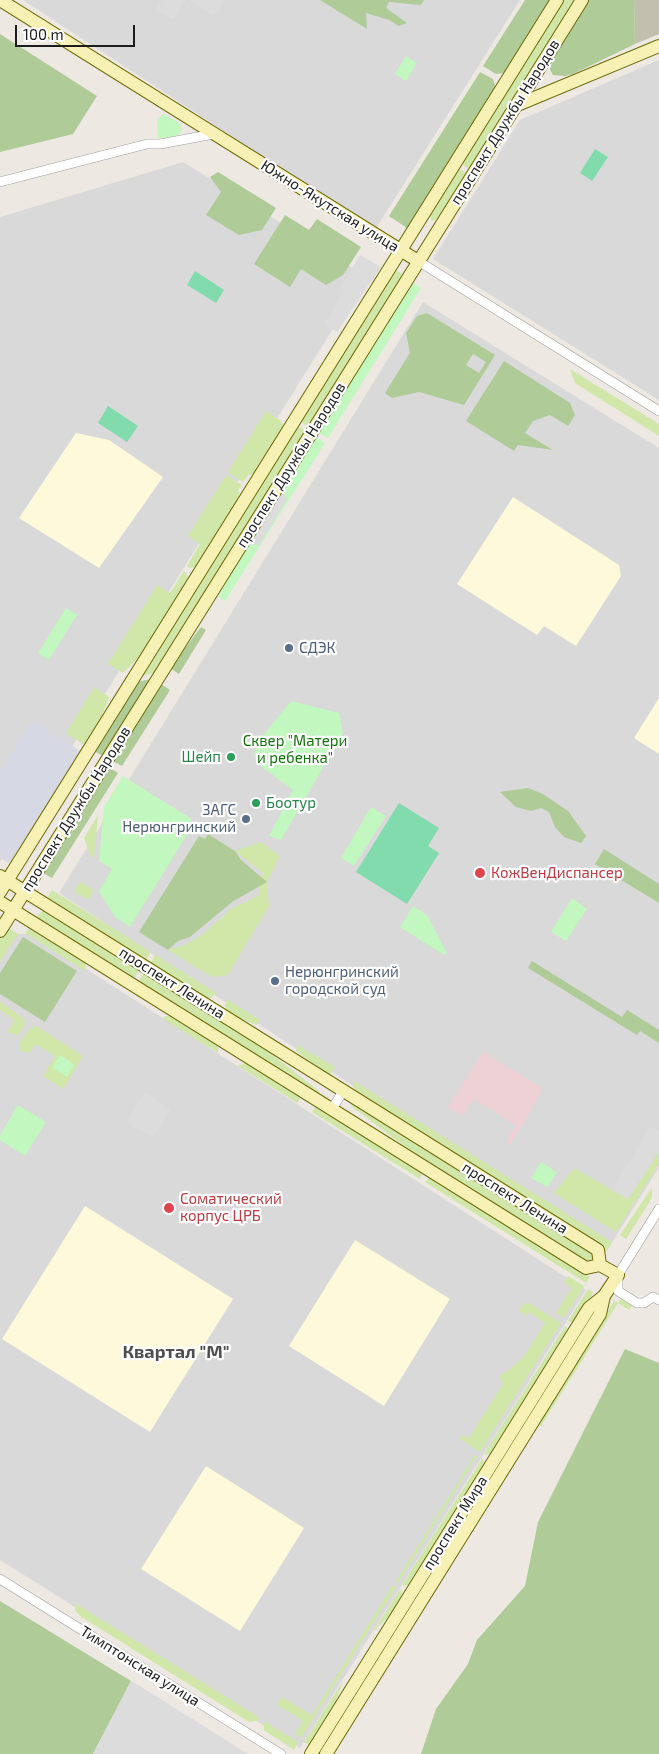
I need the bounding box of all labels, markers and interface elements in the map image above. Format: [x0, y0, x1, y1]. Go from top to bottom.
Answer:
scale bar [18, 15, 138, 47]
text: 100 m [23, 25, 64, 43]
street label: проспект Дружбы Народов [447, 36, 563, 208]
street label: Южно-Якутская улица [258, 156, 402, 256]
street label: проспект Дружбы Народов [233, 379, 349, 551]
place label: СДЭК [299, 639, 336, 657]
marker: СДЭК [283, 642, 295, 654]
street label: проспект Дружбы Народов [18, 723, 134, 895]
park label: Сквер "Матери и ребенка" [243, 732, 347, 767]
place label: Шейп [182, 748, 221, 766]
marker: Шейп [225, 751, 237, 763]
place label: Боотур [266, 794, 316, 812]
marker: Боотур [250, 797, 262, 809]
place label: ЗАГС Нерюнгринский [122, 801, 236, 836]
marker: ЗАГС Нерюнгринский [240, 813, 252, 825]
place label: КожВенДиспансер [491, 864, 623, 882]
marker: КожВенДиспансер [473, 866, 487, 880]
street label: проспект Ленина [116, 943, 228, 1023]
place label: Нерюнгринский городской суд [285, 963, 399, 998]
marker: Нерюнгринский городской суд [269, 975, 281, 987]
street label: проспект Ленина [459, 1158, 571, 1238]
place label: Соматический корпус ЦРБ [180, 1190, 282, 1225]
marker: Соматический корпус ЦРБ [162, 1201, 176, 1215]
district label: Квартал "М" [122, 1341, 230, 1363]
street label: проспект Мира [419, 1473, 491, 1573]
street label: Тимптонская улица [77, 1622, 203, 1710]

